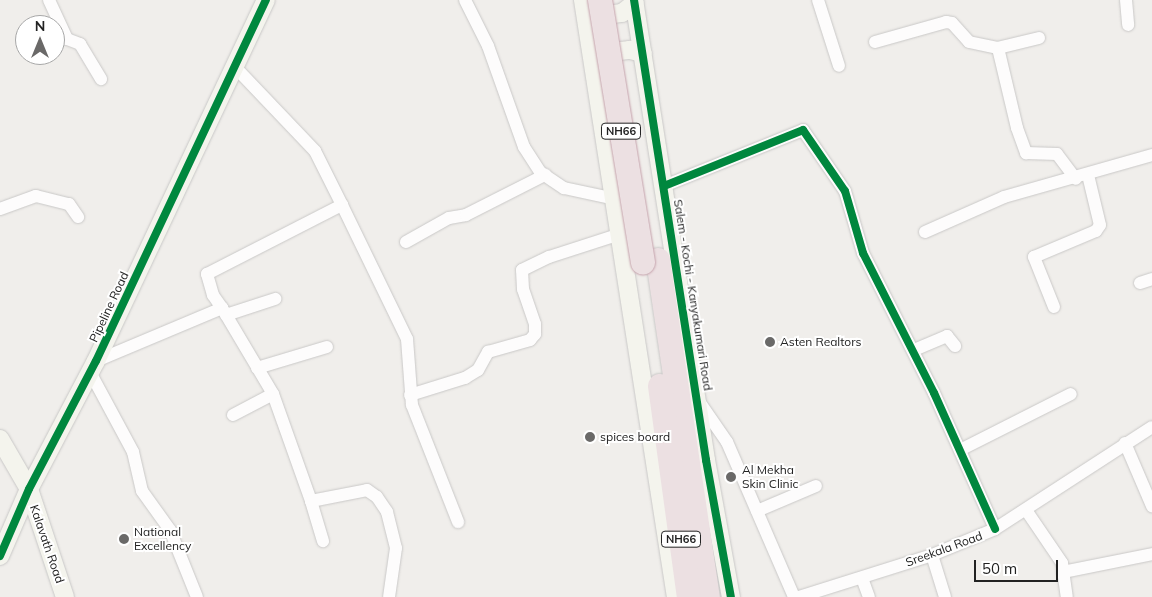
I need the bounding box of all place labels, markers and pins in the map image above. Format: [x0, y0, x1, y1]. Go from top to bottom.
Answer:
place label: Asten Realtors [780, 335, 861, 349]
marker: Asten Realtors [764, 336, 776, 348]
place label: spices board [600, 430, 670, 444]
marker: spices board [584, 431, 596, 443]
place label: Al Mekha Skin Clinic [742, 463, 798, 491]
marker: Al Mekha Skin Clinic [724, 470, 738, 484]
place label: National Excellency [134, 525, 191, 553]
marker: National Excellency [118, 533, 130, 545]

